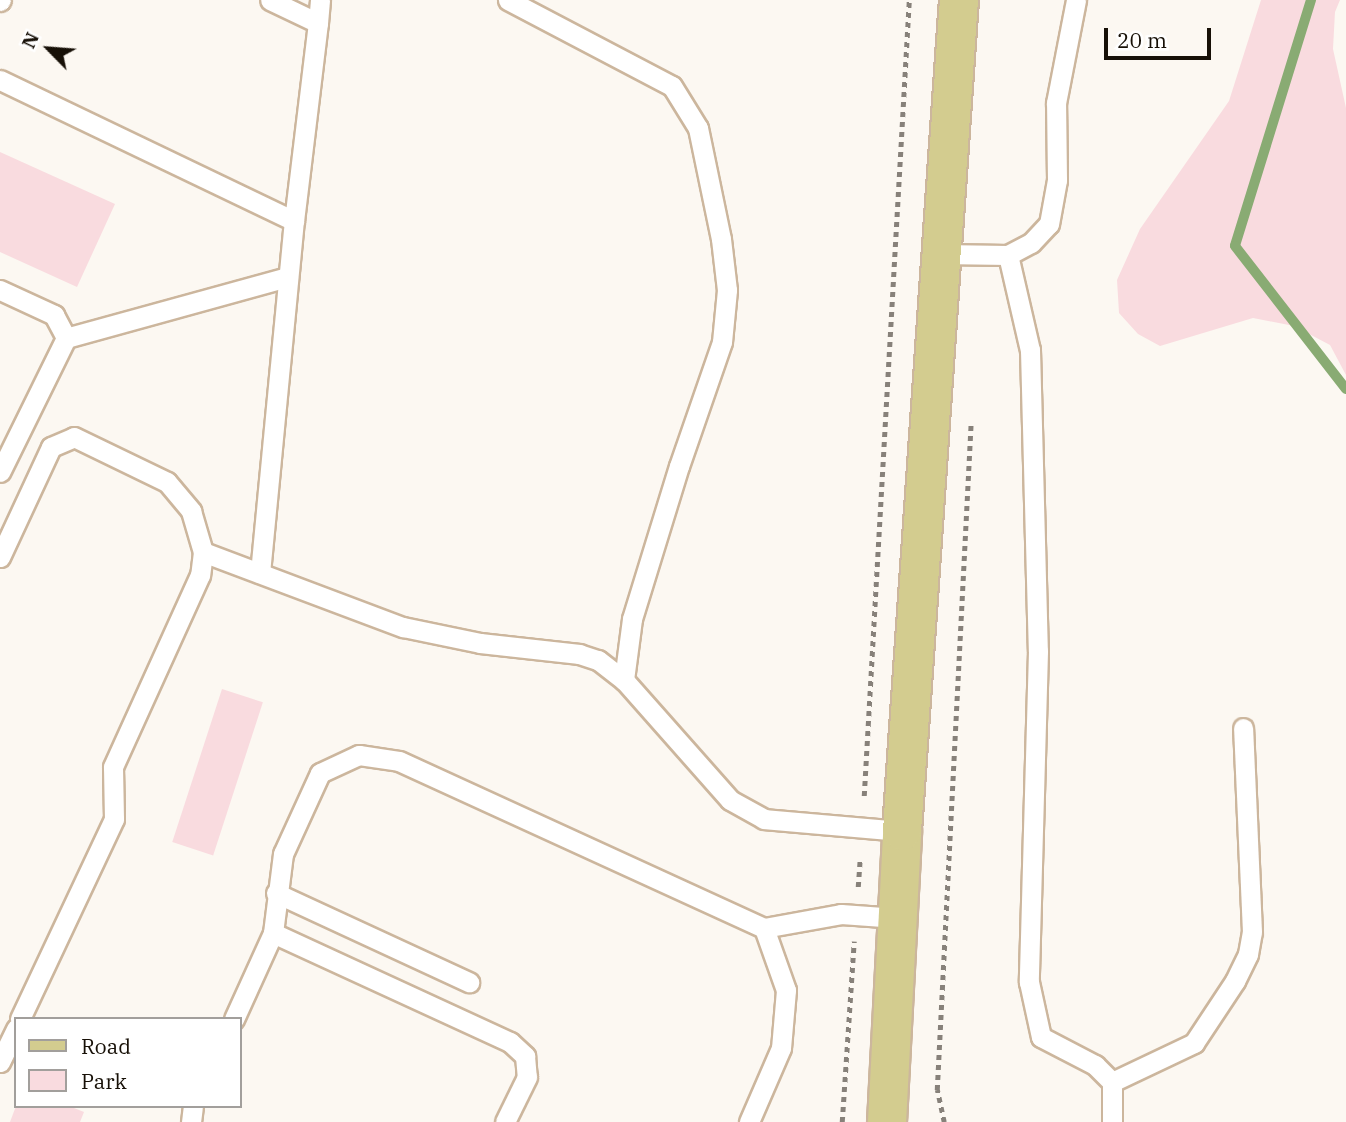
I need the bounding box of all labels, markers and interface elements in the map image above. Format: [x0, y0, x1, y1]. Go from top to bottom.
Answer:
north arrow [14, 14, 84, 84]
scale bar [1108, 14, 1215, 58]
text: 20 m [1117, 26, 1167, 54]
text: N [16, 28, 44, 52]
legend [14, 1017, 242, 1108]
text: Road [81, 1032, 131, 1060]
text: Park [81, 1067, 127, 1095]

